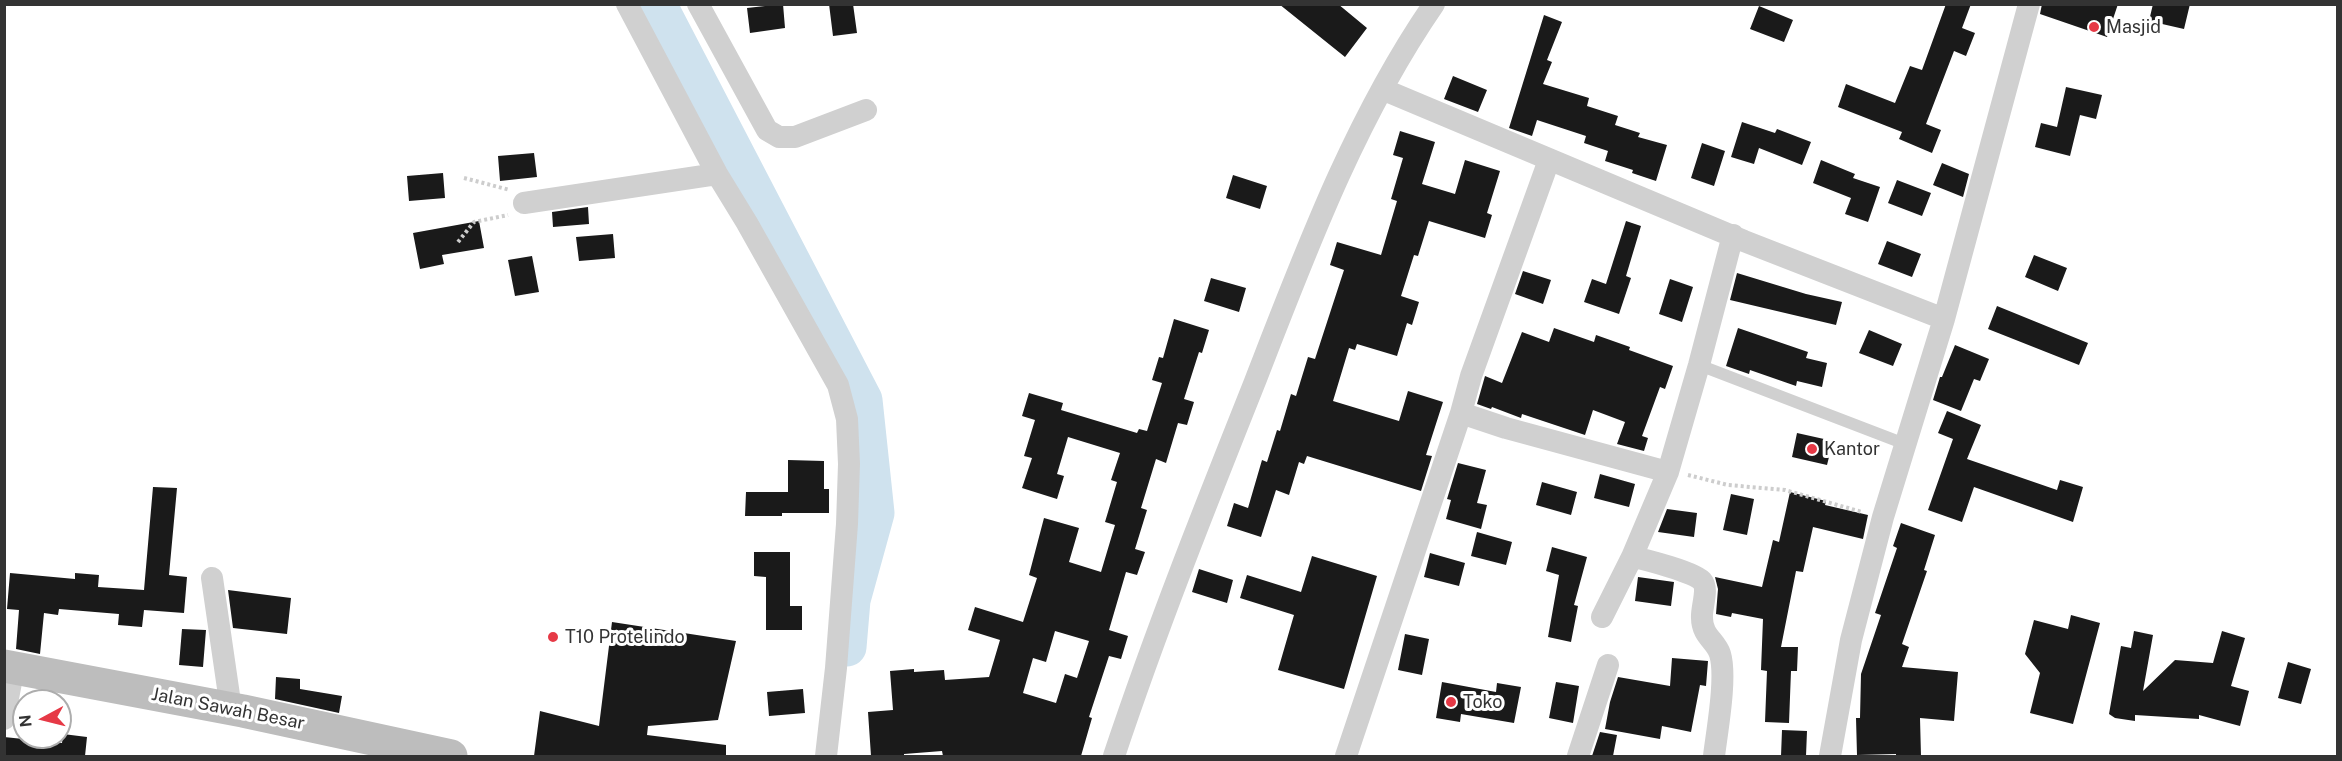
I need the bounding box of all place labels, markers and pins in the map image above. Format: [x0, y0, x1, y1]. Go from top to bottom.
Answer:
place label: Masjid [2106, 16, 2161, 38]
marker: Masjid [2087, 20, 2101, 34]
place label: Kantor [1824, 438, 1880, 460]
marker: Kantor [1805, 442, 1819, 456]
place label: T10 Protelindo [565, 626, 685, 648]
marker: T10 Protelindo [546, 630, 560, 644]
place label: Toko [1463, 691, 1502, 713]
marker: Toko [1444, 695, 1458, 709]

